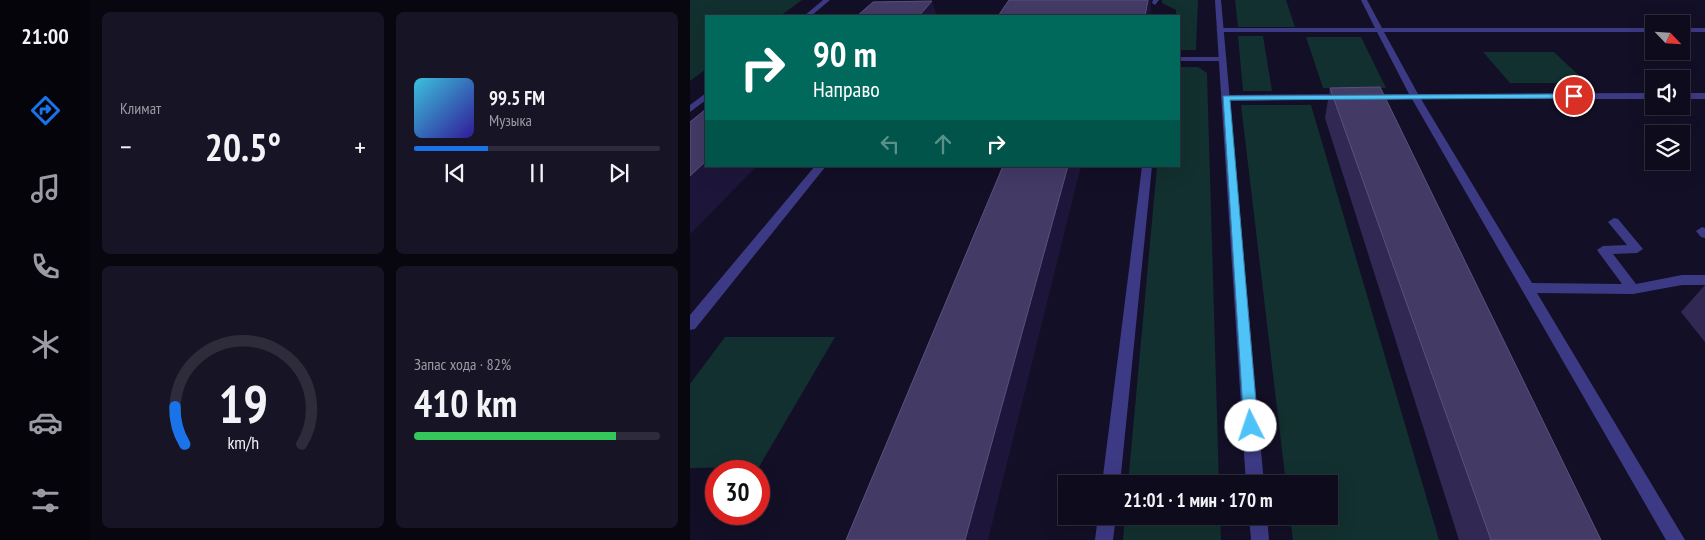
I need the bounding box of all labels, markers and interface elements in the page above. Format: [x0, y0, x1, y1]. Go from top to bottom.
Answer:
north arrow [1645, 15, 1690, 60]
map controls [1645, 15, 1690, 170]
text: 21:00 [21, 22, 69, 50]
text: 90 m [813, 31, 877, 77]
icon: right [730, 35, 795, 100]
button: sound [1645, 70, 1690, 115]
text: Направо [813, 75, 880, 103]
pin [1553, 75, 1595, 117]
icon: arrive [1560, 82, 1588, 110]
text: 99.5 FM [489, 86, 545, 110]
icon: directions [28, 93, 63, 128]
text: Климат [120, 98, 161, 118]
text: Музыка [489, 110, 532, 130]
text: 20.5° [205, 122, 281, 171]
button: layers [1645, 125, 1690, 170]
text: − [120, 128, 132, 165]
text: + [354, 128, 366, 165]
icon: left [876, 130, 904, 158]
icon: ahead [929, 130, 957, 158]
icon: right [982, 130, 1010, 158]
icon: previous [441, 159, 469, 187]
icon: pause [523, 159, 551, 187]
icon: next [605, 159, 633, 187]
icon: music [28, 171, 63, 206]
icon: phone [28, 249, 63, 284]
icon: climate [28, 327, 63, 362]
text: Запас хода · 82% [414, 354, 511, 374]
text: 19 [218, 370, 268, 437]
text: 410 km [414, 378, 517, 427]
position arrow [1224, 399, 1276, 451]
icon: car [28, 405, 63, 440]
text: km/h [227, 431, 259, 454]
speed limit sign: 30 [705, 460, 770, 525]
icon: filters [28, 483, 63, 518]
text: 21:01 · 1 мин · 170 m [1124, 488, 1272, 512]

